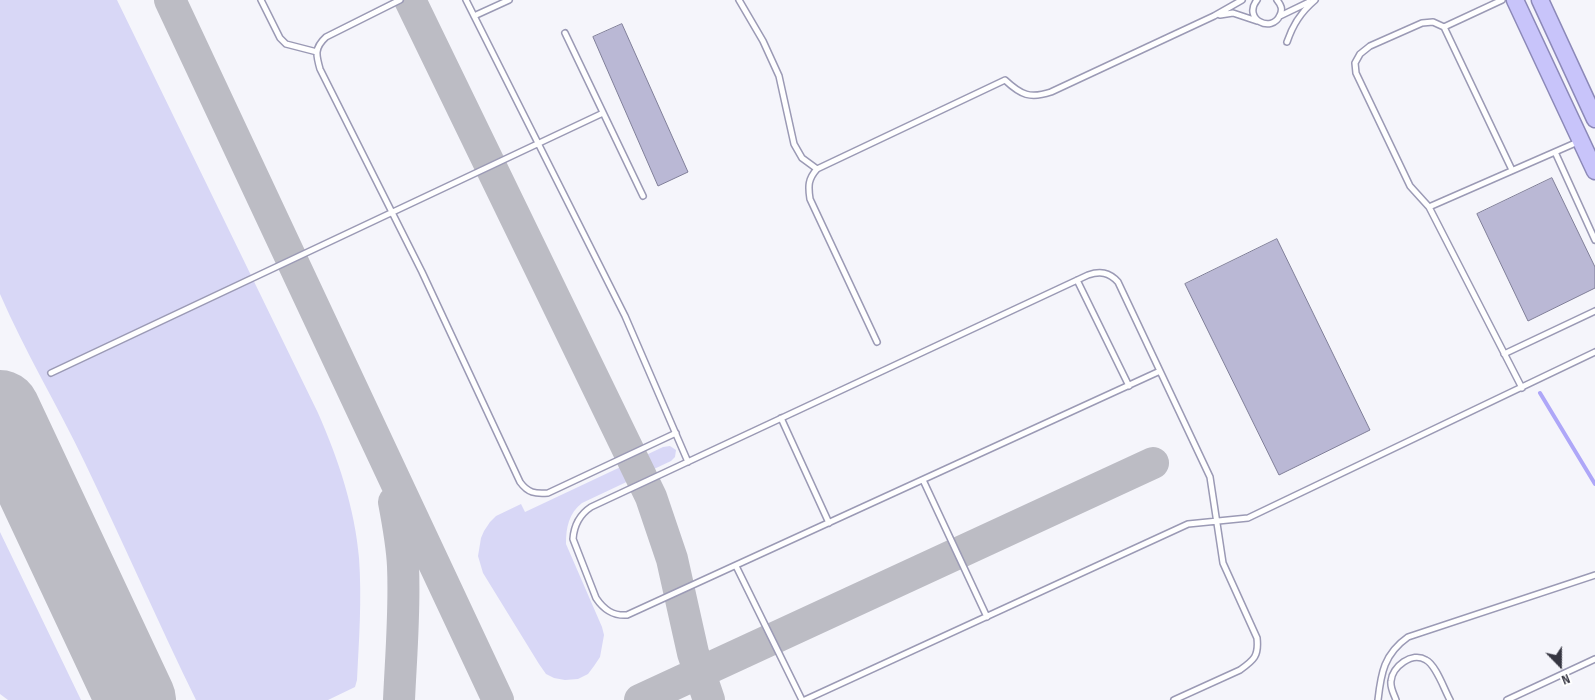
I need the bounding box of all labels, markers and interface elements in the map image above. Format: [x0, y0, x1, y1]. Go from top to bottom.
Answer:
north arrow [1535, 640, 1585, 690]
text: N [1559, 670, 1572, 689]

